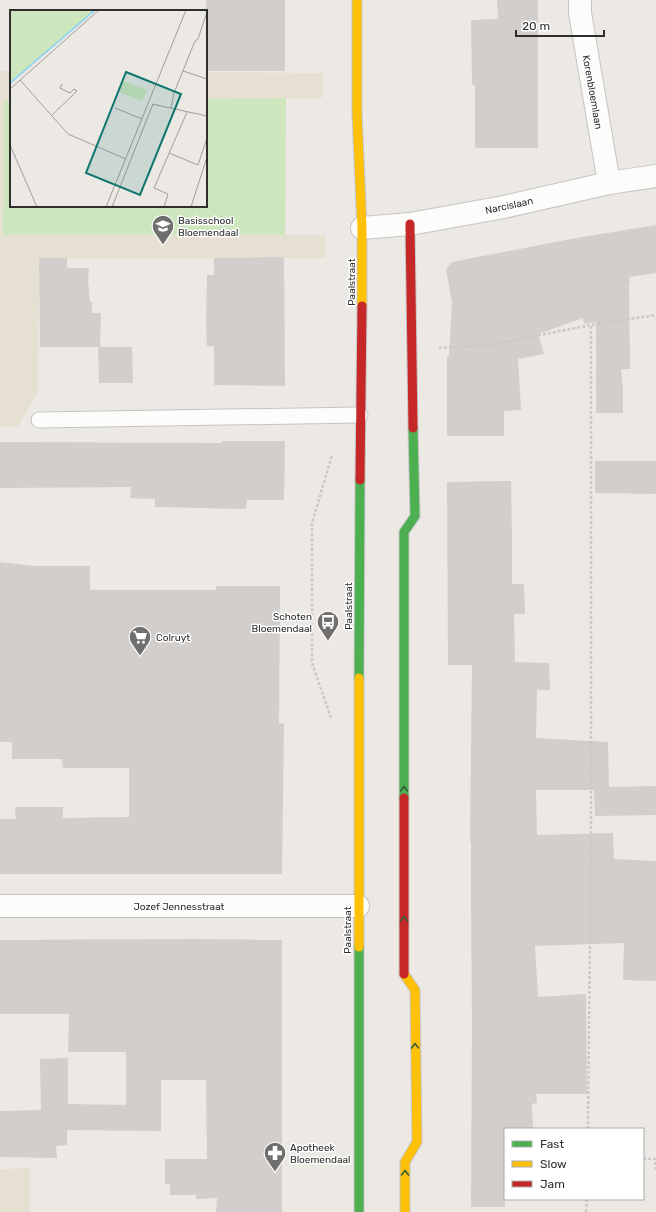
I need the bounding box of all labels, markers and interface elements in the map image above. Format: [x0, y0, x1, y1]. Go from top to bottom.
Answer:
inset map [10, 10, 207, 207]
scale bar [516, 12, 604, 38]
text: 20 m [522, 19, 550, 33]
street label: Korenbloemlaan [580, 54, 604, 130]
street label: Narcislaan [484, 195, 534, 217]
school or university icon: Basisschool Bloemendaal [150, 213, 176, 246]
place label: Basisschool Bloemendaal [178, 215, 238, 239]
street label: Paalstraat [346, 258, 358, 306]
street label: Paalstraat [343, 582, 355, 630]
bus stop icon: Schoten Bloemendaal [315, 609, 341, 642]
place label: Schoten Bloemendaal [252, 611, 312, 635]
supermarket icon: Colruyt [127, 624, 153, 657]
place label: Colruyt [156, 632, 190, 644]
one-way arrow [400, 786, 408, 792]
street label: Jozef Jennesstraat [133, 901, 225, 913]
street label: Paalstraat [342, 906, 354, 954]
one-way arrow [400, 916, 408, 922]
one-way arrow [411, 1043, 420, 1049]
legend [504, 1128, 644, 1200]
text: Fast [540, 1137, 564, 1151]
pharmacy icon: Apotheek Bloemendaal [262, 1140, 288, 1173]
place label: Apotheek Bloemendaal [290, 1142, 350, 1166]
text: Slow [540, 1157, 567, 1171]
one-way arrow [401, 1170, 409, 1176]
text: Jam [540, 1177, 565, 1191]

